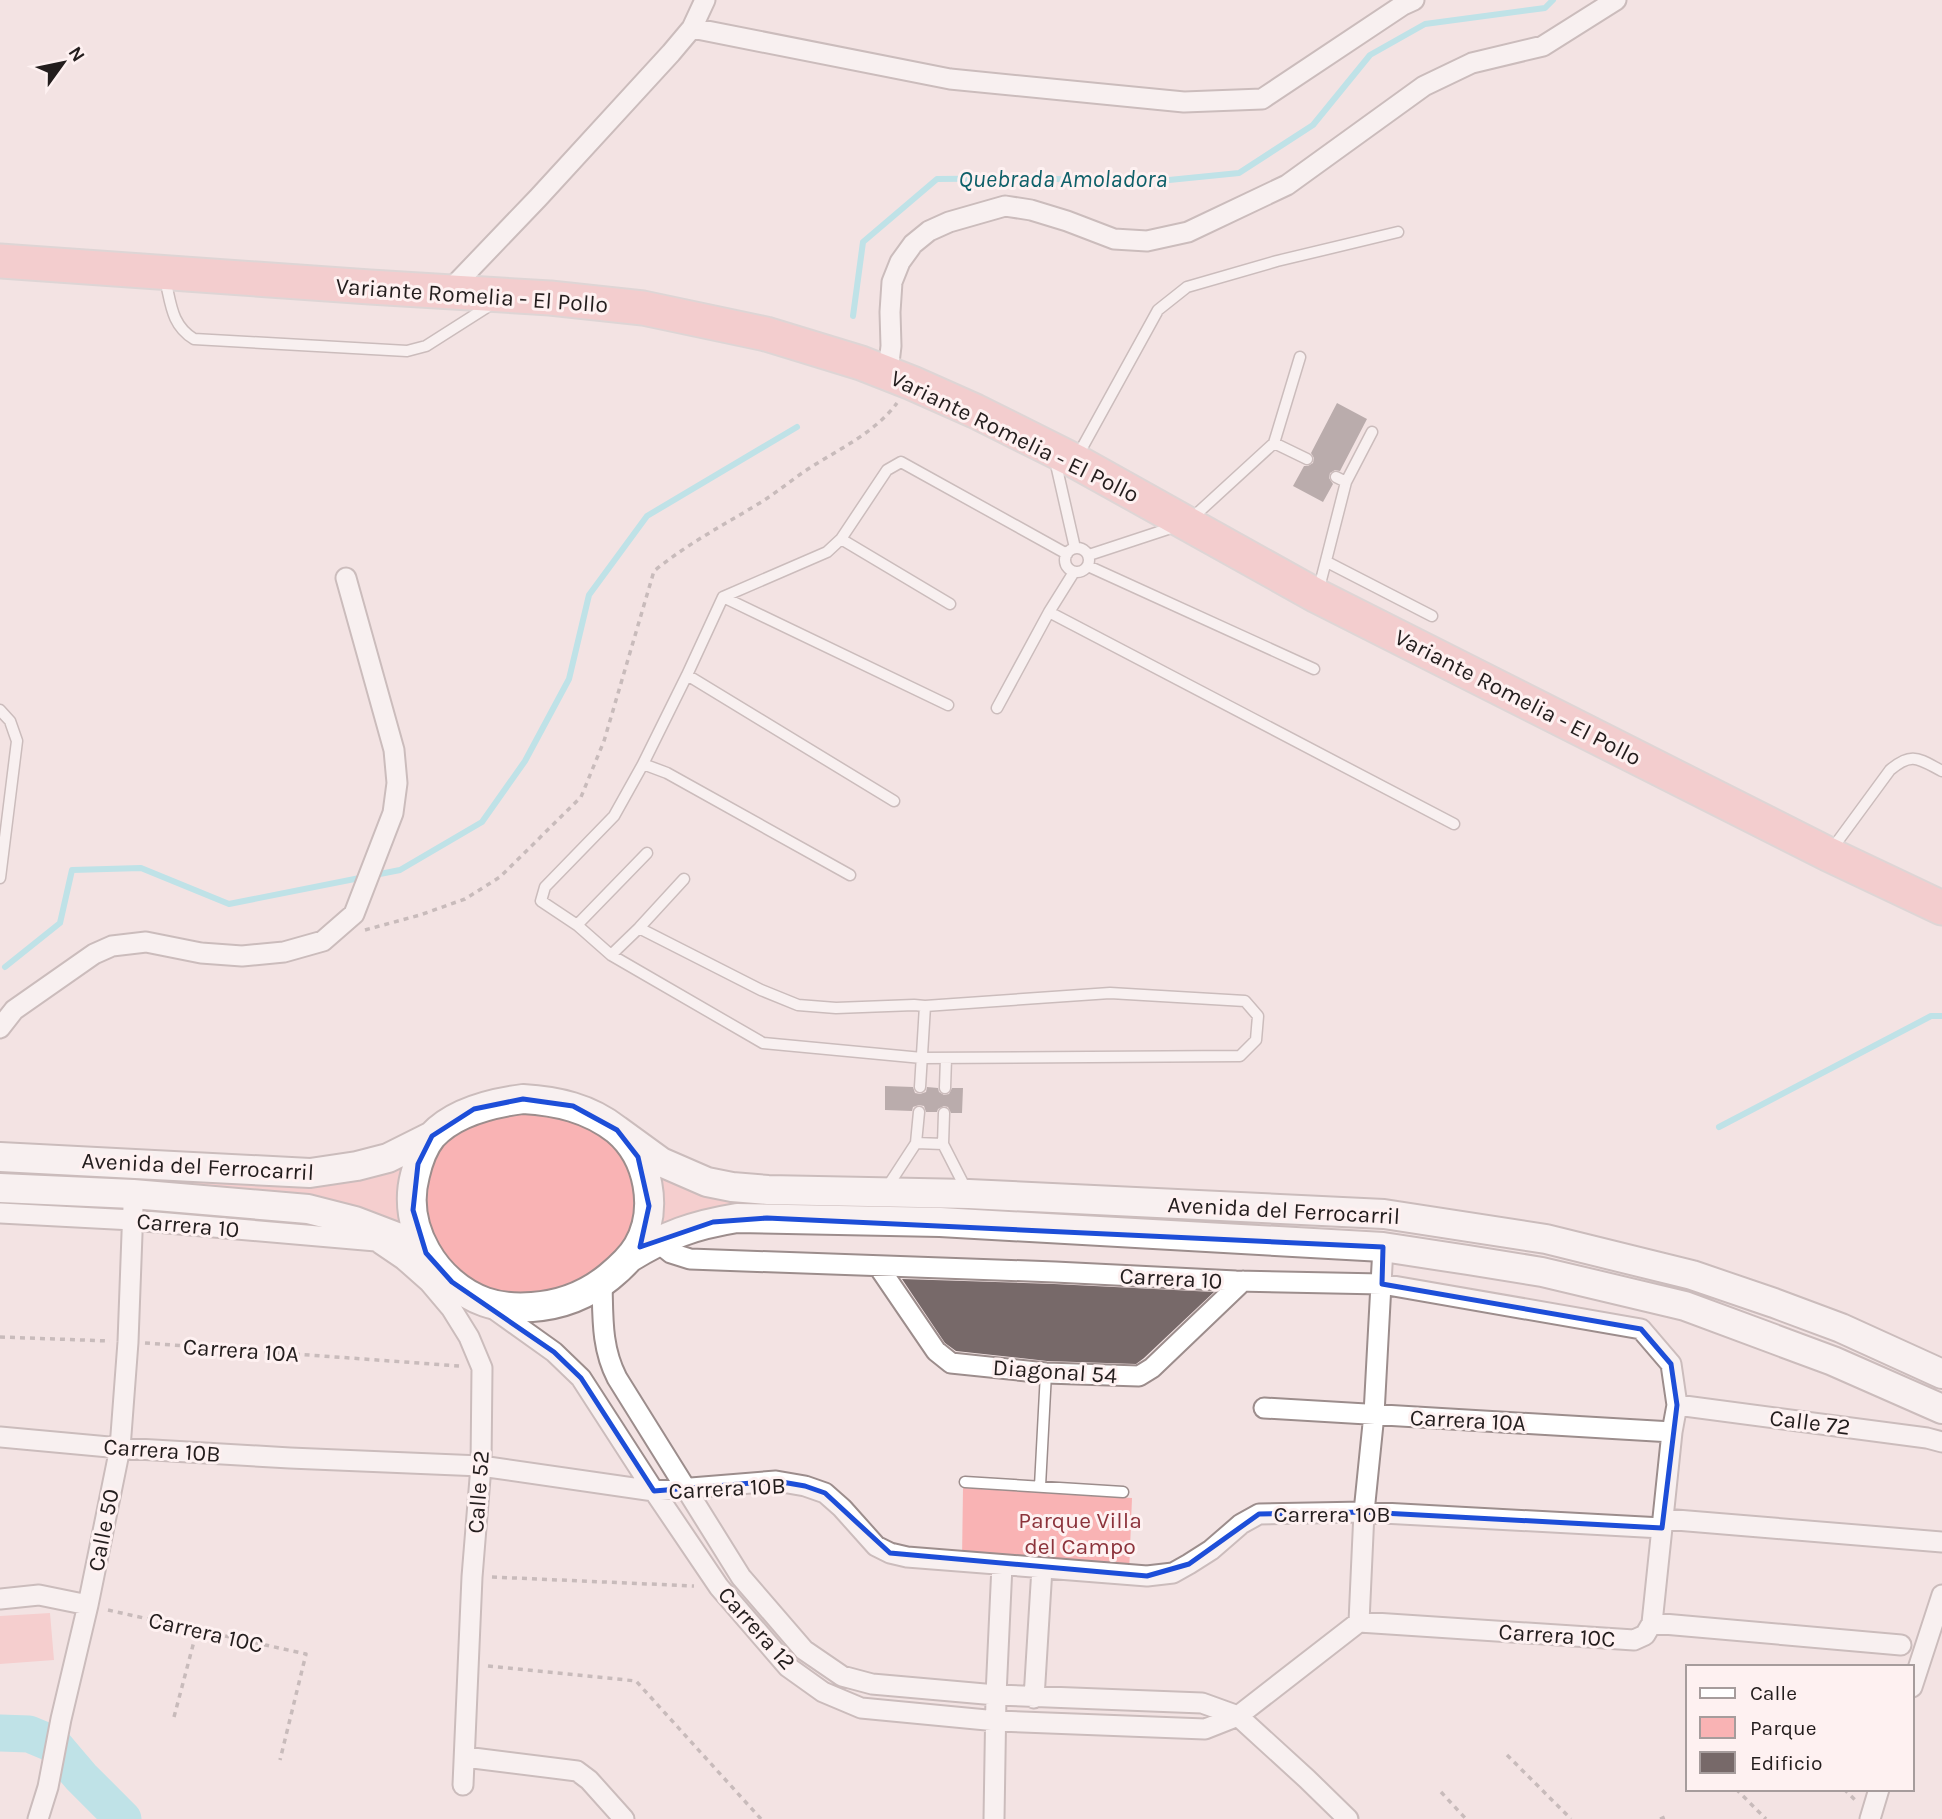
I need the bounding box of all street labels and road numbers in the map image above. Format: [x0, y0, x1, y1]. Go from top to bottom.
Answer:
street label: Variante Romelia - El Pollo [335, 273, 609, 318]
street label: Variante Romelia - El Pollo [886, 364, 1143, 508]
street label: Variante Romelia - El Pollo [1390, 623, 1646, 771]
street label: Avenida del Ferrocarril [81, 1147, 315, 1186]
street label: Avenida del Ferrocarril [1167, 1191, 1401, 1230]
street label: Carrera 10 [136, 1208, 240, 1243]
street label: Carrera 10 [1119, 1262, 1223, 1295]
street label: Carrera 10A [182, 1333, 300, 1368]
street label: Diagonal 54 [992, 1354, 1118, 1389]
street label: Carrera 10A [1409, 1404, 1527, 1437]
street label: Calle 72 [1768, 1404, 1852, 1441]
street label: Carrera 10B [103, 1433, 221, 1468]
street label: Calle 52 [462, 1450, 495, 1534]
street label: Carrera 10B [668, 1472, 786, 1505]
street label: Calle 50 [82, 1487, 125, 1574]
street label: Carrera 10B [1273, 1501, 1391, 1528]
street label: Carrera 12 [712, 1581, 801, 1675]
street label: Carrera 10C [146, 1606, 266, 1659]
street label: Carrera 10C [1498, 1618, 1616, 1653]

